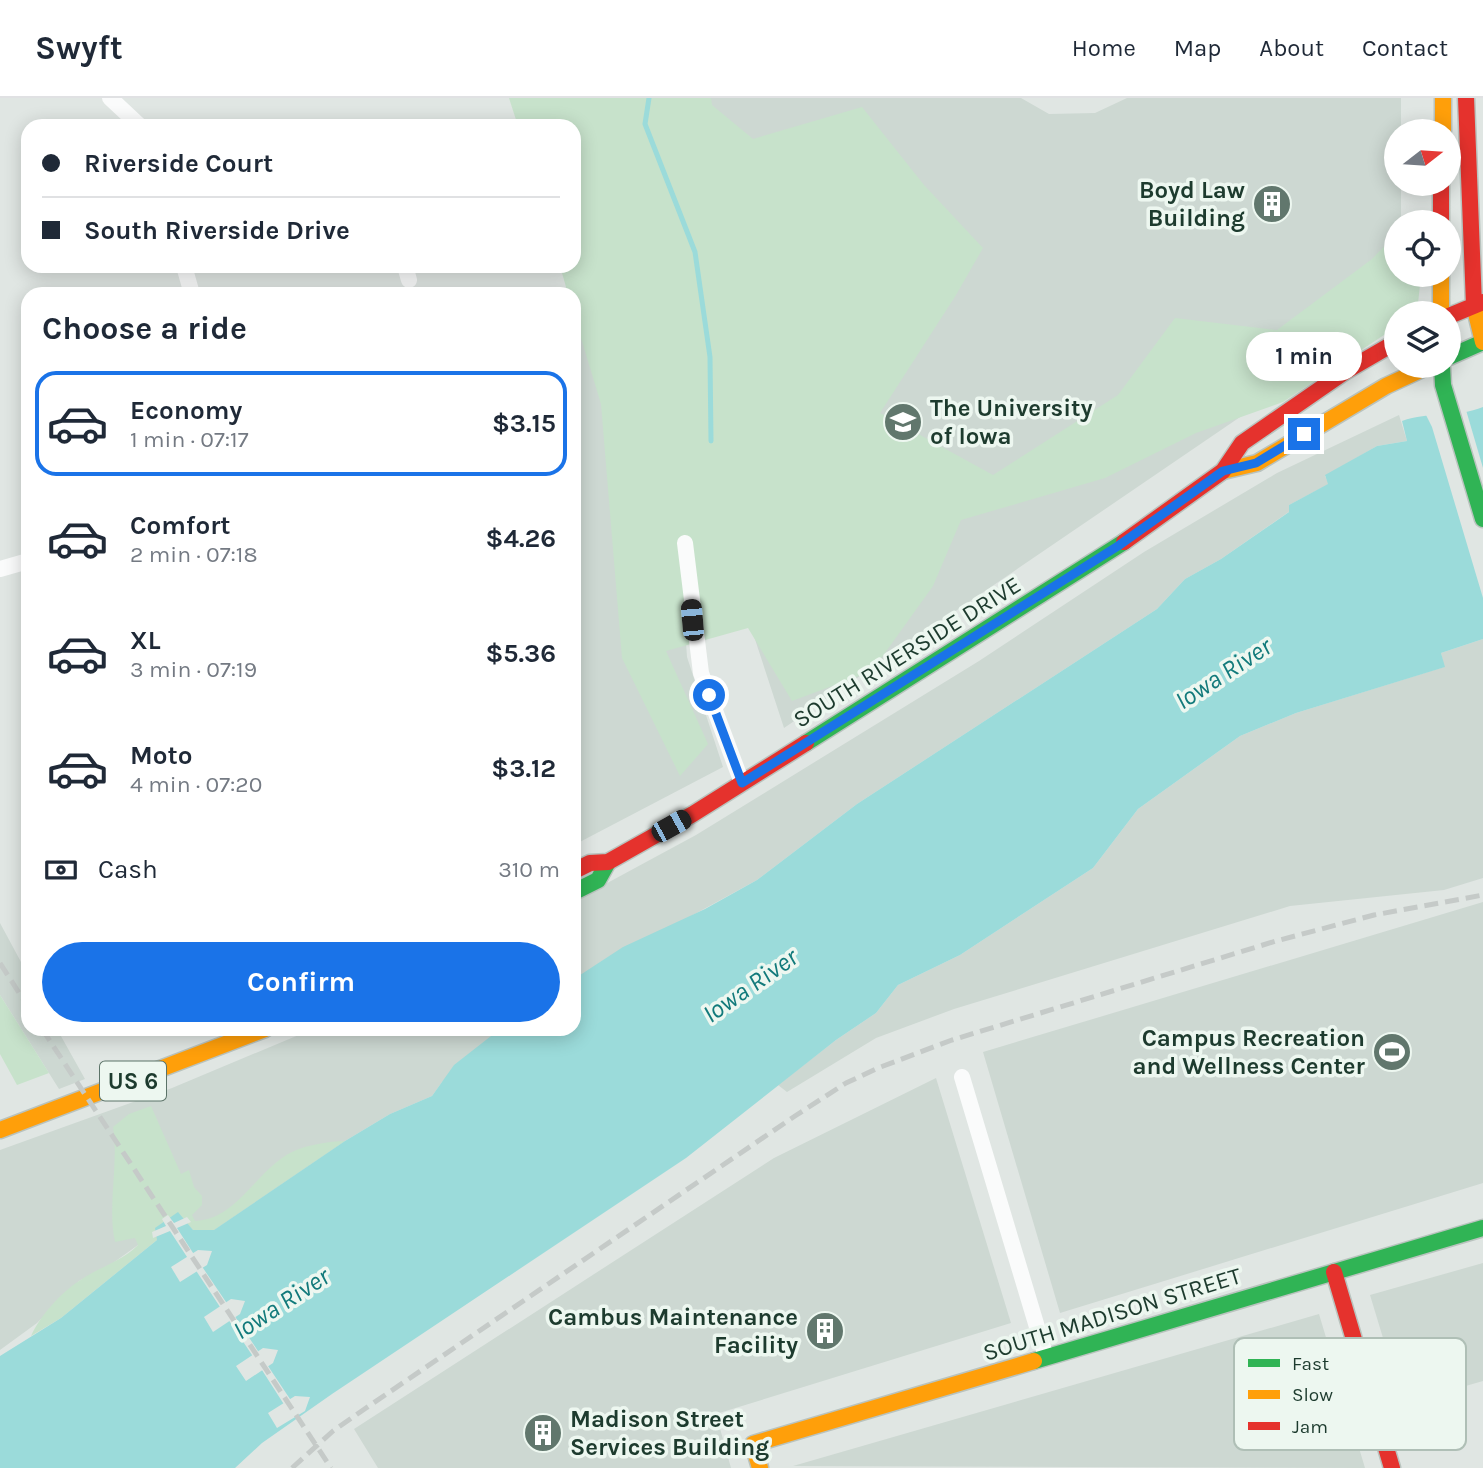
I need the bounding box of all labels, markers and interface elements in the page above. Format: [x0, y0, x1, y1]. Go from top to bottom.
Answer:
text: Swyft [35, 29, 123, 67]
text: Home [1072, 34, 1136, 62]
text: Map [1174, 34, 1221, 62]
text: About [1259, 34, 1324, 62]
text: Contact [1362, 34, 1448, 62]
north arrow [1384, 119, 1461, 196]
map controls [1384, 119, 1461, 378]
text: Riverside Court [84, 148, 273, 179]
place label: Boyd Law Building [1139, 176, 1245, 232]
building icon: Boyd Law Building [1251, 183, 1293, 225]
button: locate [1384, 210, 1461, 287]
text: South Riverside Drive [84, 215, 350, 246]
button: layers [1384, 301, 1461, 378]
text: Choose a ride [42, 310, 247, 347]
callout: 1 min [1246, 332, 1362, 382]
text: 1 min [1275, 343, 1333, 370]
icon: car [46, 392, 109, 455]
place label: The University of Iowa [930, 394, 1093, 450]
text: Economy [130, 395, 242, 426]
school or university icon: The University of Iowa [882, 401, 924, 443]
text: $3.15 [492, 408, 556, 439]
route end [1288, 418, 1320, 450]
text: 1 min · 07:17 [130, 426, 249, 453]
icon: car [46, 507, 109, 570]
text: Comfort [130, 510, 231, 541]
text: $4.26 [486, 523, 556, 554]
text: 2 min · 07:18 [130, 541, 258, 568]
street label: SOUTH RIVERSIDE DRIVE [788, 570, 1026, 734]
car [680, 598, 705, 642]
icon: car [46, 622, 109, 685]
text: XL [130, 625, 161, 656]
water label: Iowa River [1169, 630, 1278, 716]
text: $5.36 [485, 638, 556, 669]
text: 3 min · 07:19 [130, 656, 257, 683]
route start [693, 679, 725, 711]
icon: car [46, 737, 109, 800]
text: Moto [130, 740, 192, 771]
text: $3.12 [491, 753, 556, 784]
text: 4 min · 07:20 [130, 771, 262, 798]
car [648, 807, 695, 845]
icon: cash [42, 851, 80, 889]
text: Cash [98, 854, 158, 885]
text: 310 m [498, 856, 560, 883]
water label: Iowa River [697, 941, 805, 1029]
button: Confirm [42, 942, 560, 1022]
place label: Campus Recreation and Wellness Center [1133, 1024, 1366, 1080]
sports icon: Campus Recreation and Wellness Center [1371, 1031, 1413, 1073]
road number: US 6 [100, 1062, 166, 1100]
water label: Iowa River [227, 1260, 336, 1346]
street label: SOUTH MADISON STREET [980, 1261, 1244, 1367]
place label: Cambus Maintenance Facility [548, 1303, 798, 1359]
building icon: Cambus Maintenance Facility [804, 1310, 846, 1352]
legend [1234, 1338, 1466, 1450]
text: Fast [1292, 1353, 1329, 1375]
text: Slow [1292, 1384, 1333, 1406]
place label: Madison Street Services Building [570, 1405, 769, 1461]
building icon: Madison Street Services Building [522, 1412, 564, 1454]
text: Jam [1292, 1416, 1328, 1438]

